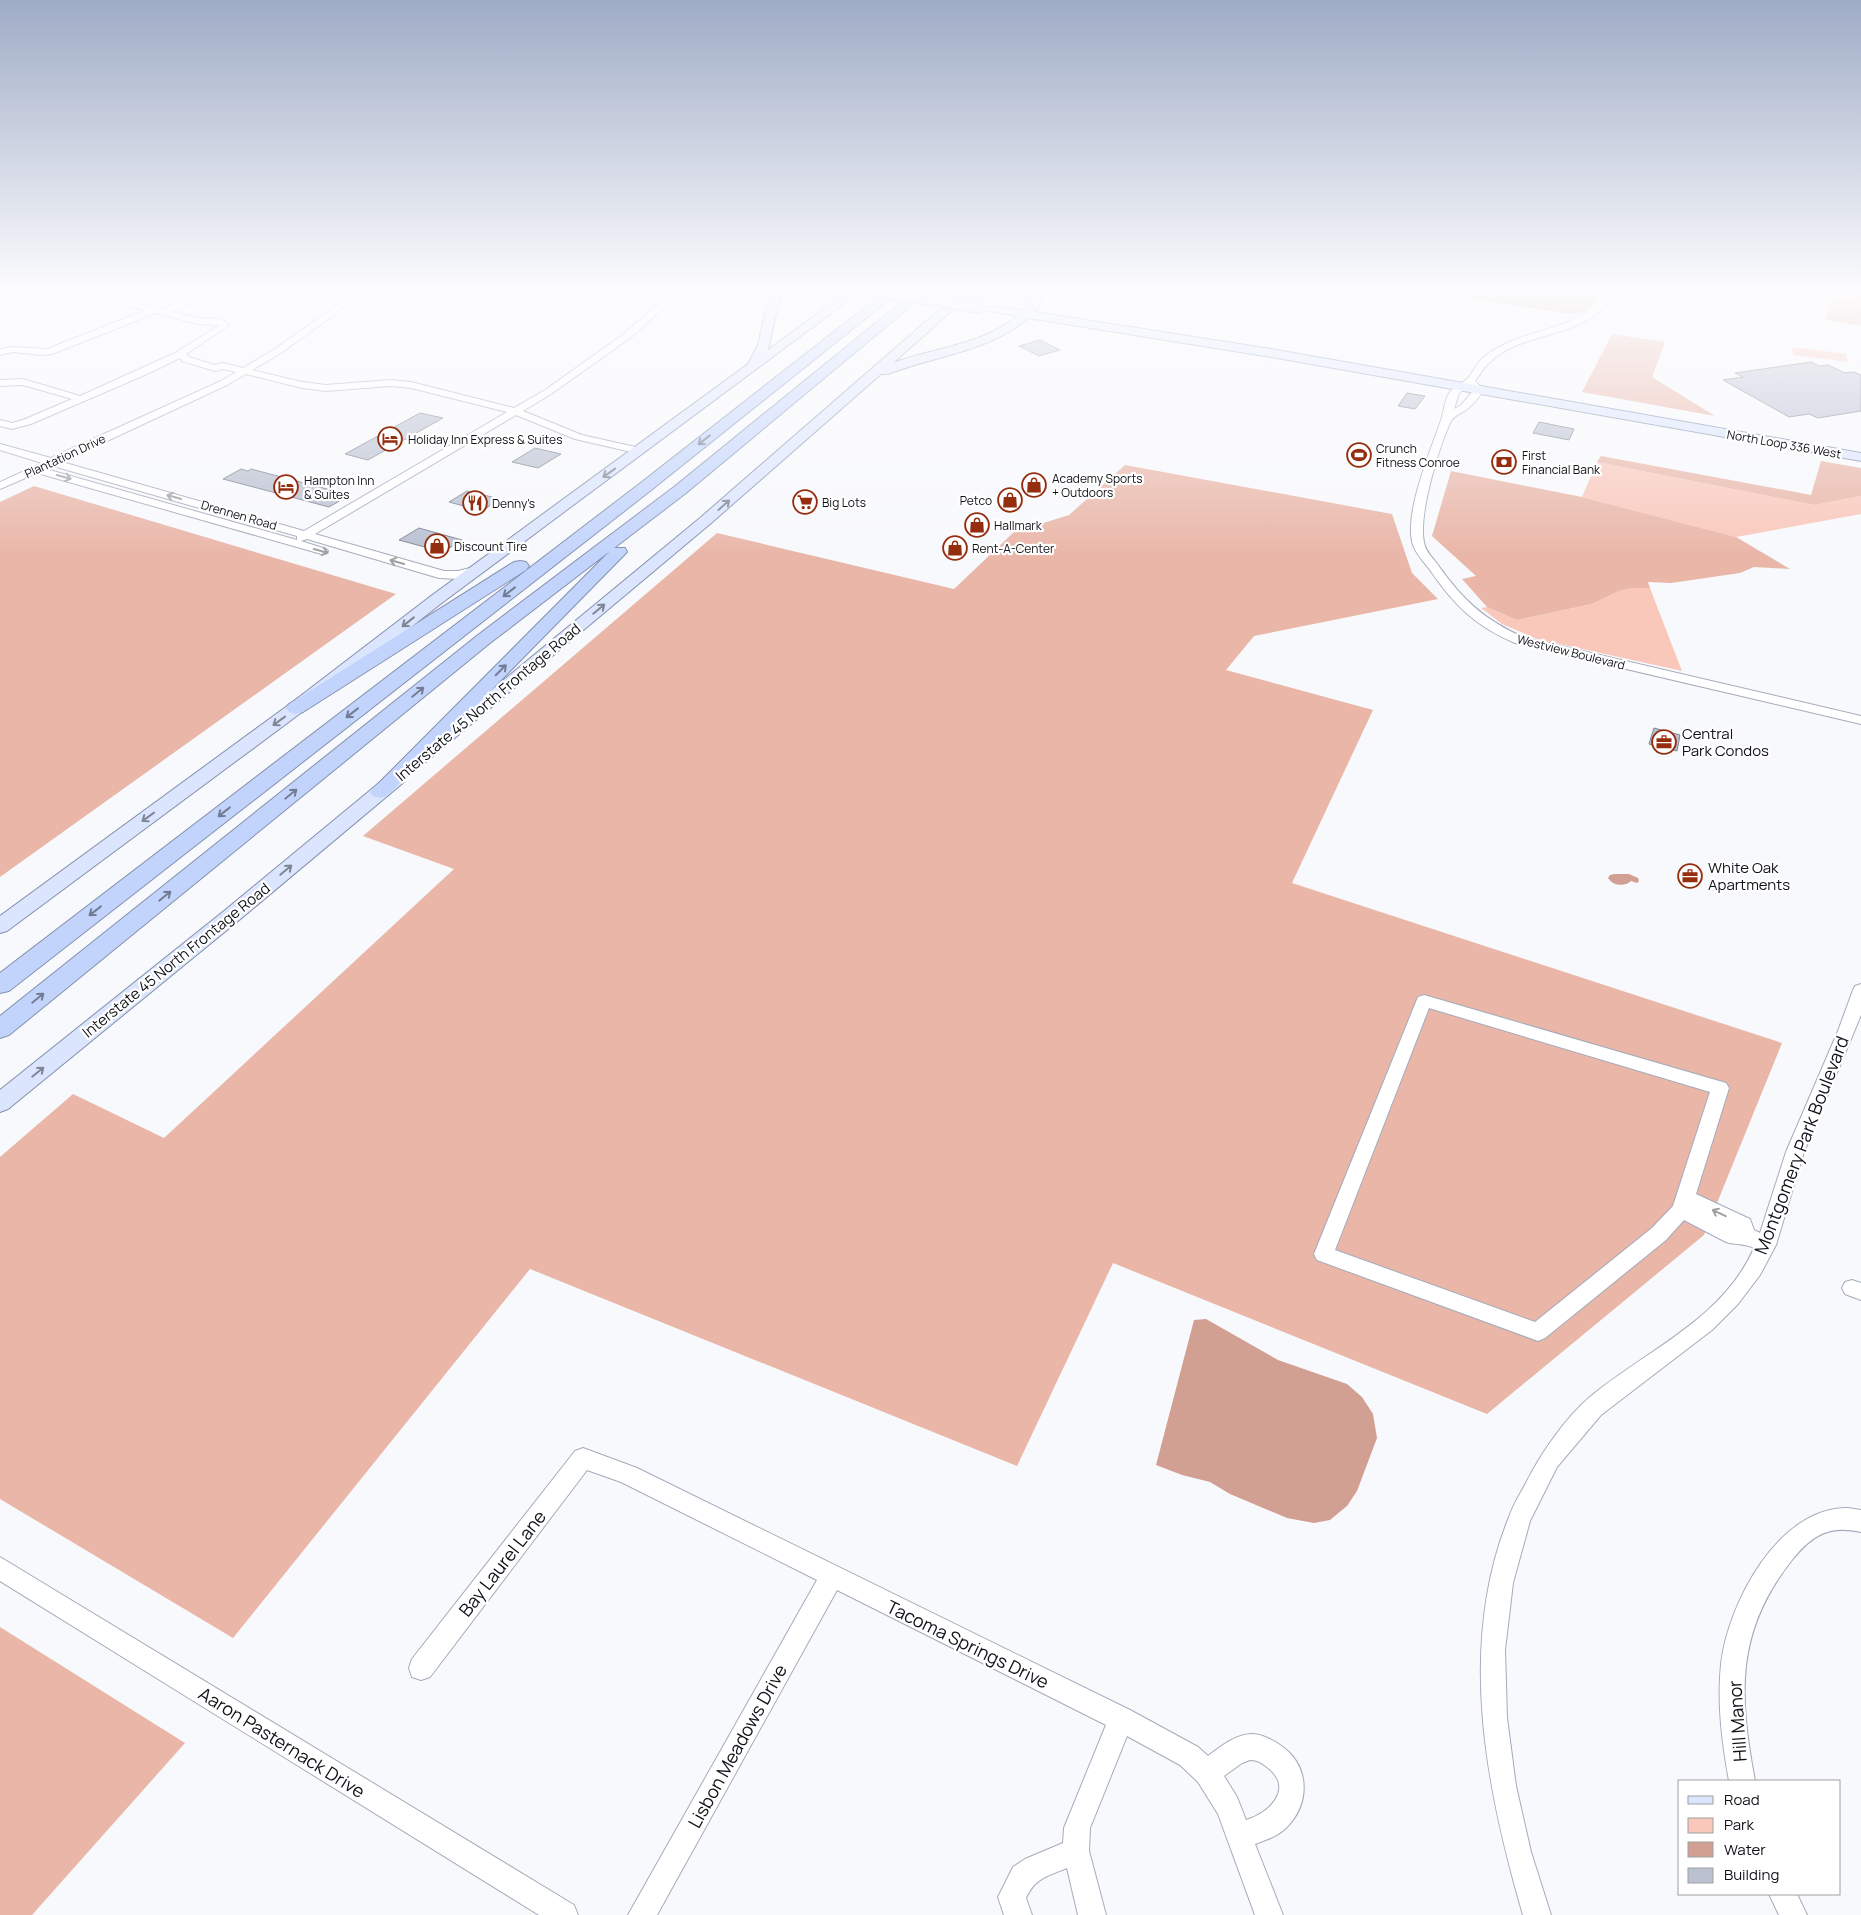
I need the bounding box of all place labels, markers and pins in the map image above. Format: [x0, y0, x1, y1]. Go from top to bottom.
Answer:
hotel icon: Holiday Inn Express & Suites [377, 426, 403, 452]
place label: Holiday Inn Express & Suites [408, 431, 562, 448]
place label: Crunch Fitness Conroe [1376, 440, 1460, 471]
sports icon: Crunch Fitness Conroe [1346, 442, 1372, 468]
place label: First Financial Bank [1522, 447, 1601, 478]
bank icon: First Financial Bank [1491, 449, 1517, 475]
place label: Academy Sports + Outdoors [1052, 470, 1143, 501]
place label: Hampton Inn & Suites [304, 472, 374, 503]
shop icon: Academy Sports + Outdoors [1021, 472, 1047, 498]
hotel icon: Hampton Inn & Suites [273, 474, 299, 500]
shop icon: Petco [997, 487, 1023, 513]
supermarket icon: Big Lots [792, 489, 818, 515]
restaurant icon: Denny's [462, 490, 488, 516]
place label: Petco [960, 492, 992, 509]
place label: Big Lots [822, 494, 866, 511]
place label: Denny's [492, 495, 535, 512]
shop icon: Hallmark [964, 512, 990, 538]
place label: Hallmark [994, 517, 1043, 534]
shop icon: Discount Tire [424, 533, 450, 559]
shop icon: Rent-A-Center [942, 535, 968, 561]
place label: Discount Tire [454, 538, 527, 555]
place label: Rent-A-Center [972, 540, 1055, 557]
place label: Central Park Condos [1682, 723, 1769, 761]
office icon: Central Park Condos [1651, 729, 1677, 755]
place label: White Oak Apartments [1708, 857, 1790, 895]
office icon: White Oak Apartments [1677, 863, 1703, 889]

